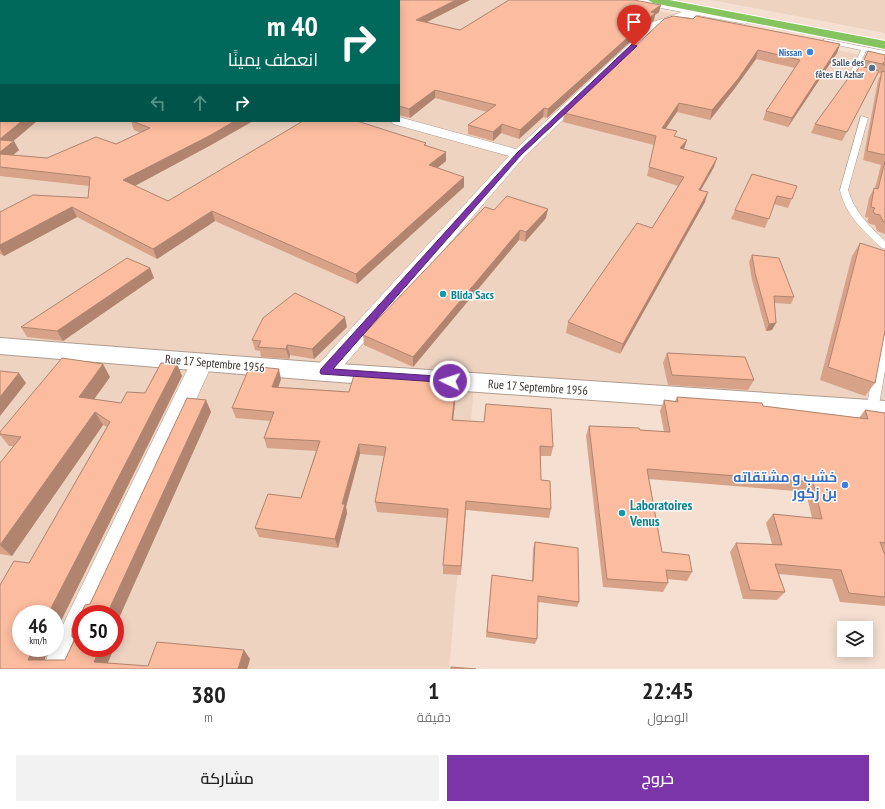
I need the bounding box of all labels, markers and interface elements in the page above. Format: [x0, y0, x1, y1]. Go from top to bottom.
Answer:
pin [617, 5, 651, 46]
text: 40 m [267, 7, 318, 44]
icon: arrive [623, 11, 645, 33]
icon: right [332, 16, 384, 68]
place label: Nissan [779, 46, 802, 59]
marker: Nissan [805, 47, 815, 57]
text: انعطف يمينًا [228, 48, 318, 71]
place label: Salle des fêtes El Azhar [816, 56, 864, 81]
marker: Salle des fêtes El Azhar [867, 63, 877, 73]
icon: left [147, 92, 169, 114]
icon: ahead [189, 92, 211, 114]
icon: right [231, 92, 253, 114]
place label: Blida Sacs [451, 287, 494, 302]
marker: Blida Sacs [438, 289, 448, 299]
street label: Rue 17 Septembre 1956 [164, 351, 266, 375]
position arrow [429, 360, 471, 402]
street label: Rue 17 Septembre 1956 [488, 376, 588, 398]
place label: خشب و مشتقاته بن زكور [733, 468, 837, 502]
marker: خشب و مشتقاته بن زكور [840, 480, 850, 490]
place label: Laboratoires Venus [629, 496, 693, 530]
marker: Laboratoires Venus [617, 508, 627, 518]
speed limit sign: 50 [72, 605, 124, 657]
text: 46 [28, 613, 48, 639]
map controls [837, 621, 873, 657]
button: layers [837, 621, 873, 657]
text: km/h [29, 634, 47, 647]
text: 1 [428, 675, 440, 706]
text: 22:45 [642, 675, 694, 706]
text: 380 [191, 679, 226, 710]
text: m [204, 709, 213, 726]
text: دقيقة [417, 709, 451, 726]
text: الوصول [647, 709, 689, 726]
button: مشاركة [16, 755, 439, 801]
button: خروج [447, 755, 869, 801]

